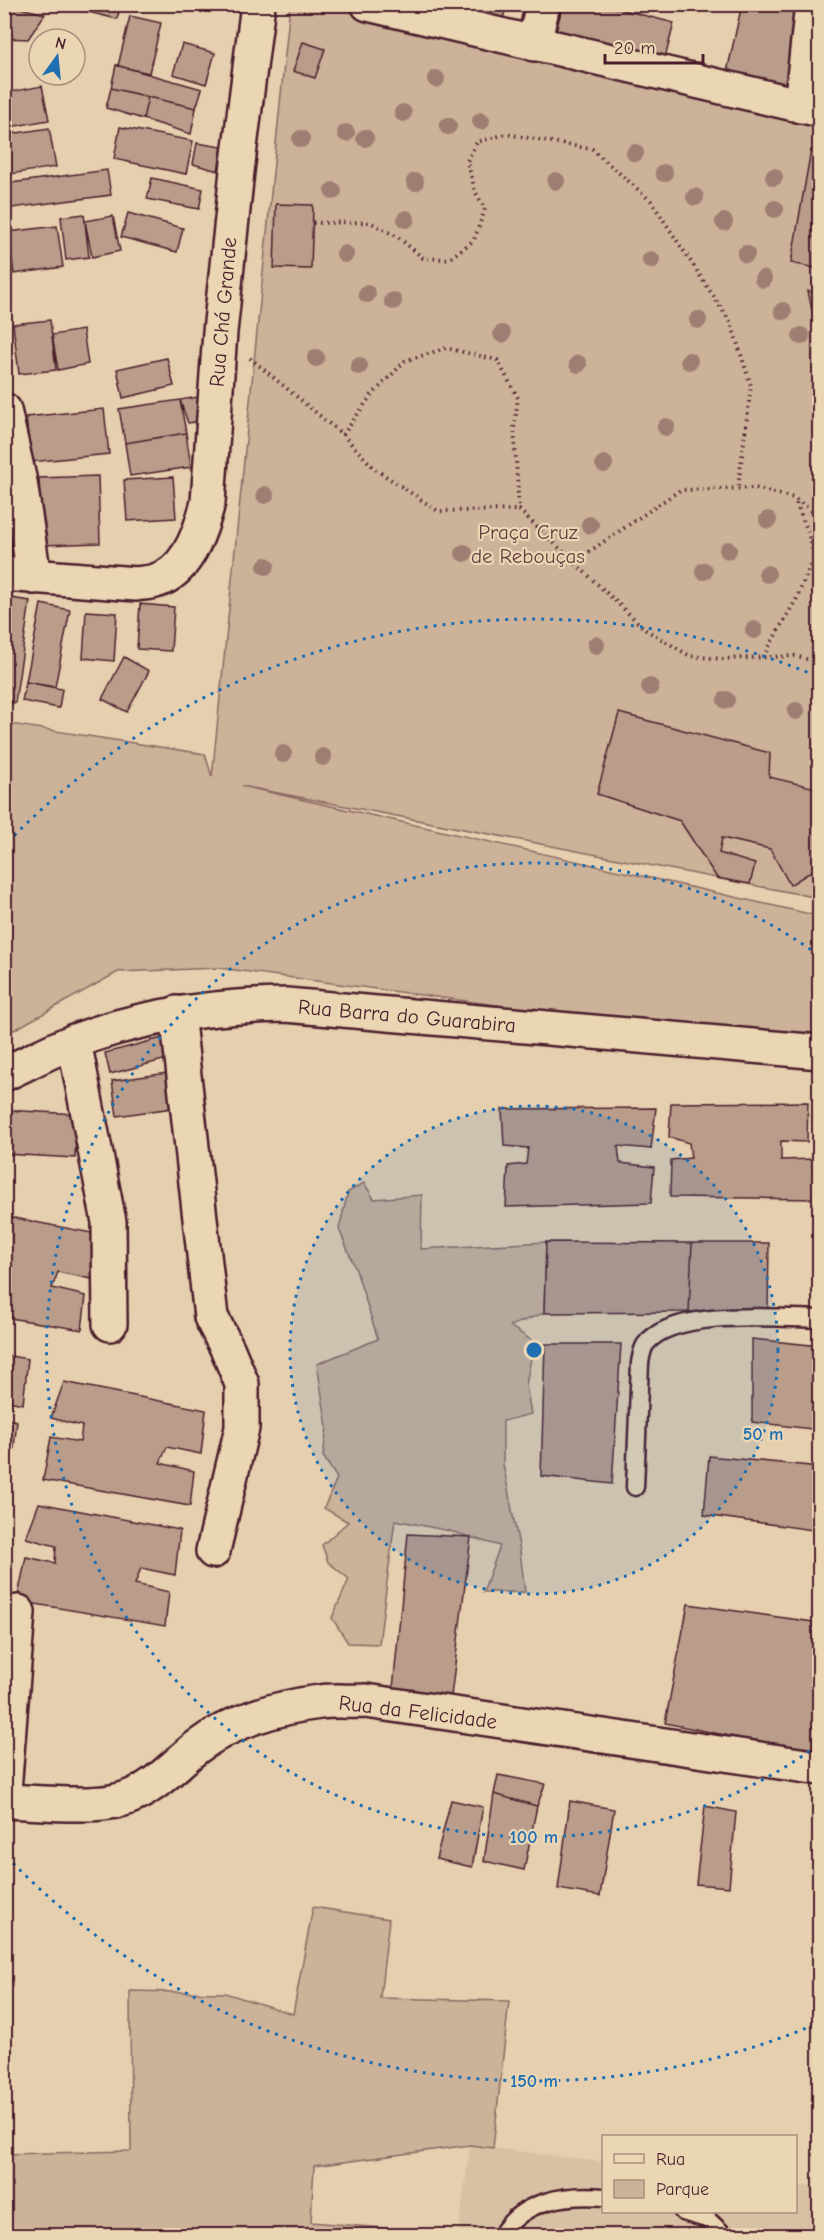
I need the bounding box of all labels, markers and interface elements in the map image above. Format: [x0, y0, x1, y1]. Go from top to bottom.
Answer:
north arrow [27, 27, 87, 87]
scale bar [605, 27, 702, 65]
text: N [53, 33, 68, 54]
text: 20 m [614, 38, 655, 59]
street label: Rua Chá Grande [205, 236, 241, 388]
park label: Praça Cruz de Rebouças [471, 520, 585, 568]
street label: Rua Barra do Guarabira [297, 995, 517, 1037]
centre of rings [524, 1340, 544, 1360]
text: 50 m [743, 1424, 783, 1445]
street label: Rua da Felicidade [337, 1690, 499, 1734]
text: 100 m [510, 1827, 558, 1848]
text: 150 m [510, 2071, 558, 2092]
legend [602, 2135, 797, 2213]
text: Rua [656, 2149, 685, 2170]
text: Parque [656, 2179, 709, 2200]

